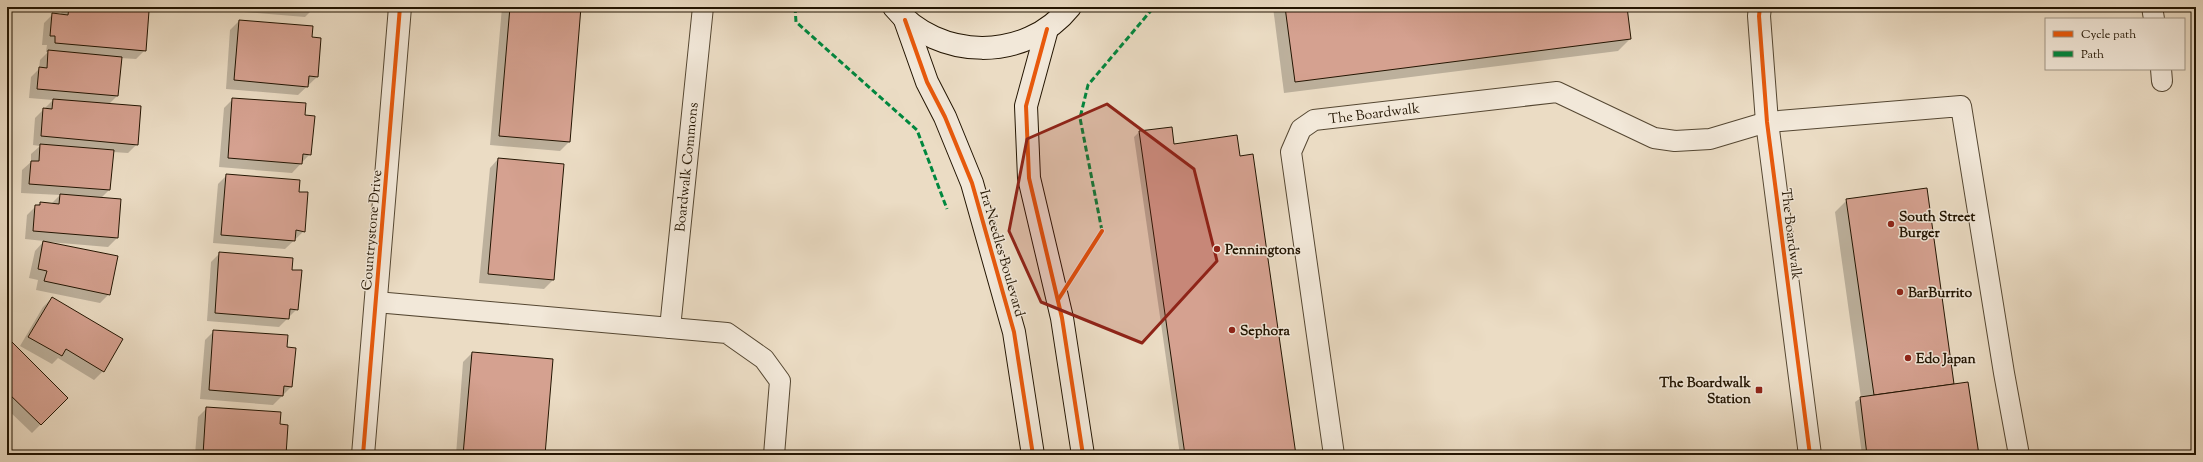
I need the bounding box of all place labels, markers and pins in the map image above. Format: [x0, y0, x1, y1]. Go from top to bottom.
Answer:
place label: South Street Burger [1899, 208, 1975, 244]
marker: South Street Burger [1886, 219, 1896, 229]
place label: Penningtons [1225, 241, 1301, 261]
marker: Penningtons [1212, 244, 1222, 254]
place label: BarBurrito [1908, 284, 1972, 304]
marker: BarBurrito [1895, 287, 1905, 297]
place label: Sephora [1240, 322, 1290, 342]
marker: Sephora [1227, 325, 1237, 335]
place label: Edo Japan [1916, 350, 1976, 370]
marker: Edo Japan [1903, 353, 1913, 363]
place label: The Boardwalk Station [1659, 374, 1752, 410]
marker: The Boardwalk Station [1754, 385, 1764, 395]

